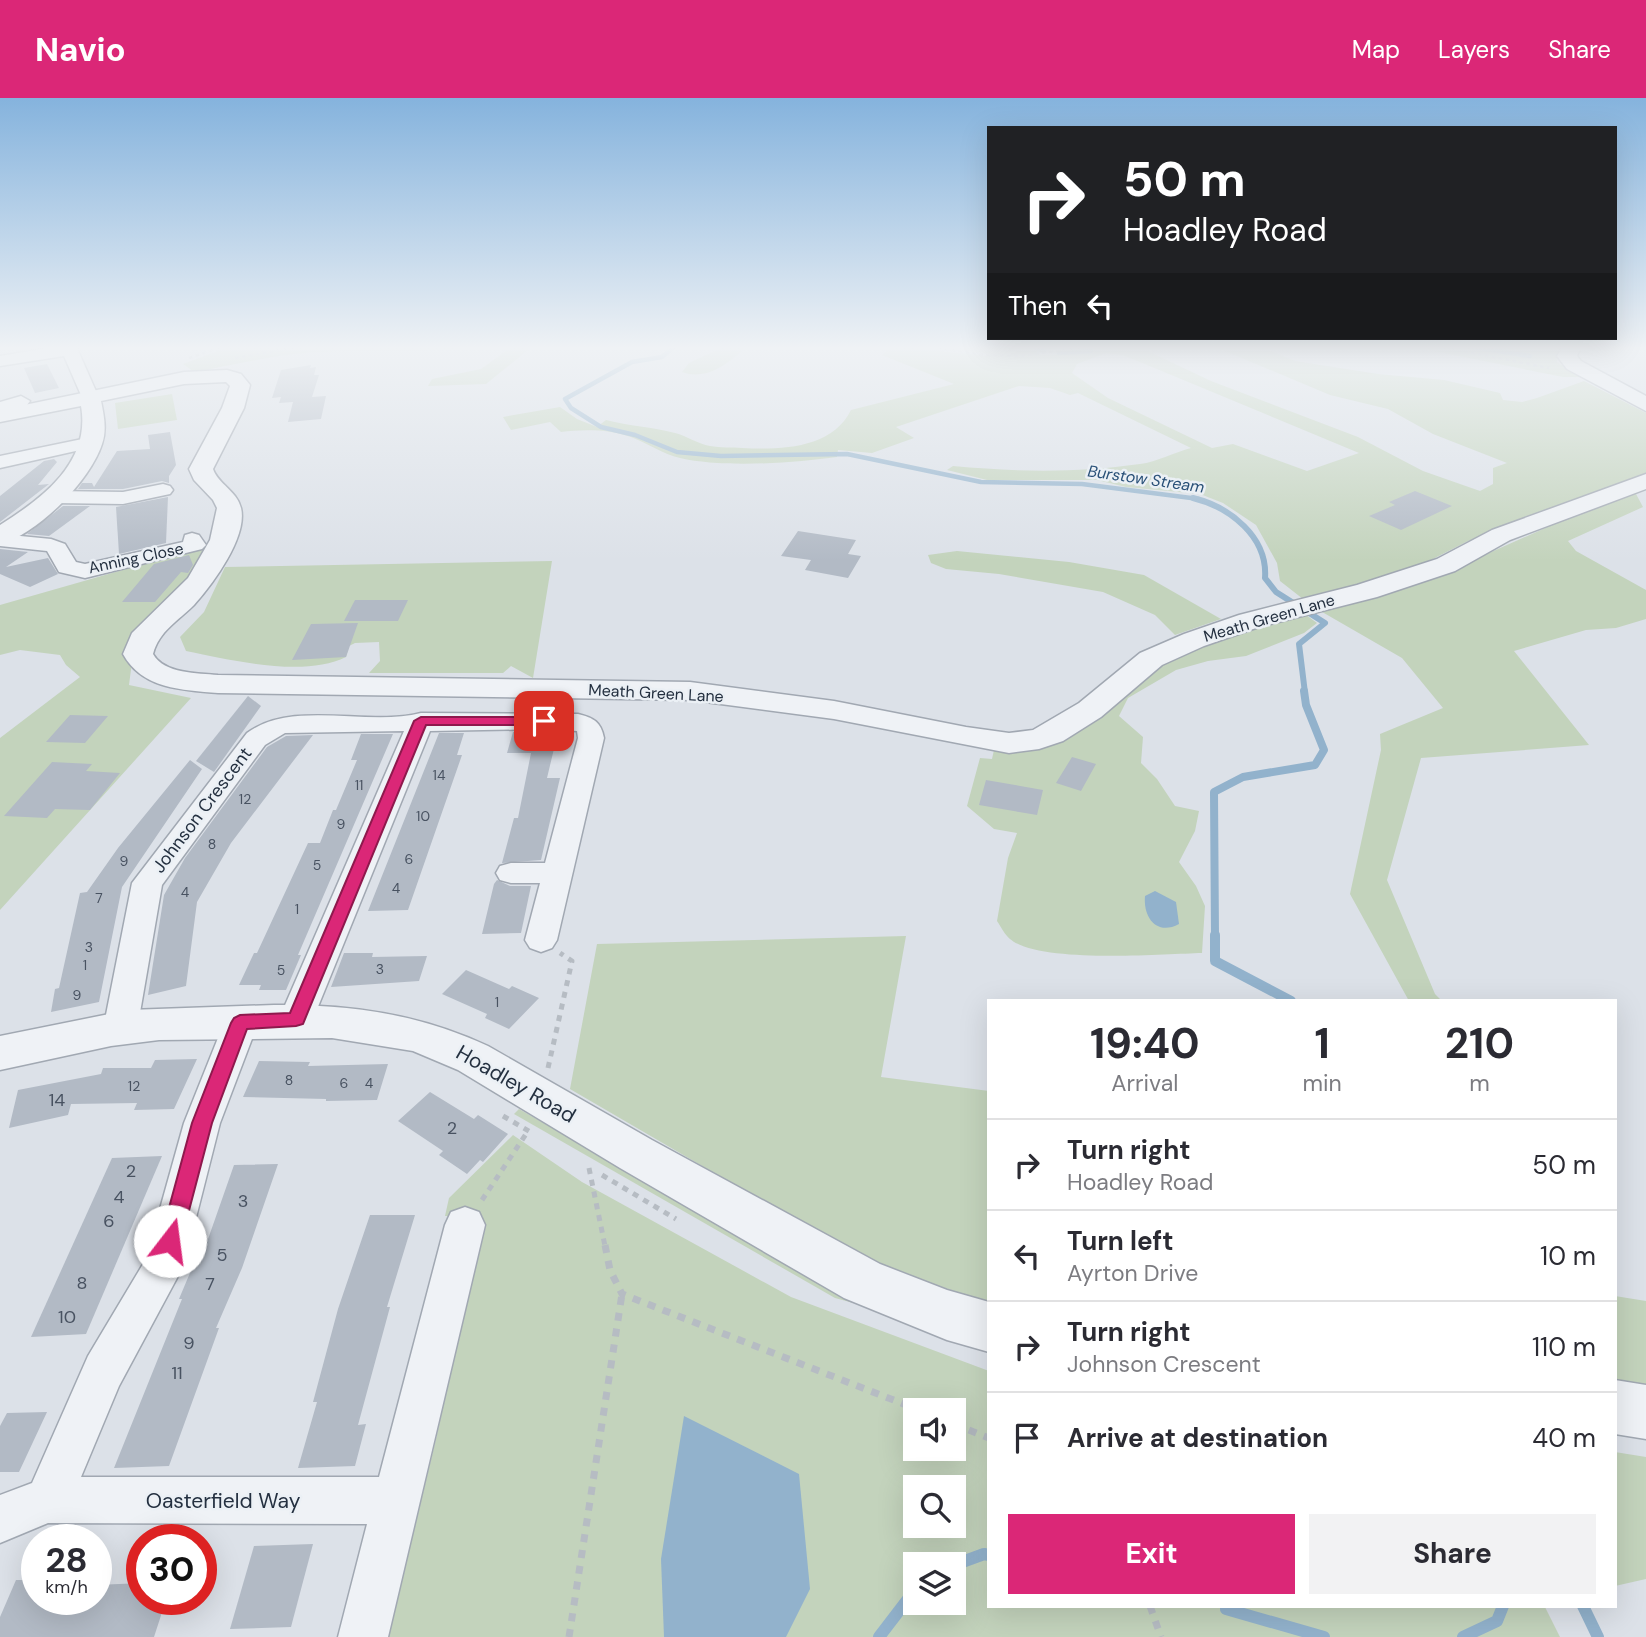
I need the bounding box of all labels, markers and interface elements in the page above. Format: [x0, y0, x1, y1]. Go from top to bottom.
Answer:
text: Navio [35, 28, 126, 71]
text: Map [1352, 34, 1400, 65]
text: Layers [1438, 34, 1510, 65]
text: Share [1548, 34, 1611, 65]
text: 50 m [1123, 147, 1246, 211]
icon: right [1008, 154, 1099, 245]
text: Hoadley Road [1123, 209, 1327, 251]
icon: left [1081, 287, 1119, 325]
text: Then [1008, 289, 1067, 323]
water label: Burstow Stream [1086, 460, 1206, 498]
street label: Anning Close [86, 538, 186, 578]
street label: Meath Green Lane [1201, 589, 1337, 647]
street label: Meath Green Lane [588, 679, 724, 707]
pin [514, 691, 574, 751]
icon: arrive [525, 702, 563, 740]
street label: Johnson Crescent [147, 742, 257, 878]
house number: 14 [433, 766, 446, 784]
house number: 11 [355, 776, 363, 794]
house number: 12 [239, 790, 251, 808]
house number: 10 [416, 807, 430, 825]
house number: 9 [337, 815, 346, 833]
house number: 8 [208, 835, 216, 853]
house number: 6 [405, 850, 413, 868]
house number: 9 [120, 852, 129, 870]
house number: 5 [313, 856, 321, 874]
house number: 4 [392, 879, 401, 897]
house number: 4 [181, 883, 190, 901]
house number: 7 [95, 889, 103, 907]
house number: 1 [295, 900, 299, 918]
house number: 3 [85, 938, 93, 956]
house number: 1 [83, 956, 87, 974]
house number: 3 [376, 960, 384, 978]
house number: 5 [277, 961, 285, 979]
house number: 9 [73, 986, 82, 1004]
house number: 1 [495, 993, 499, 1011]
text: 19:40 [1090, 1016, 1200, 1071]
text: 1 [1315, 1016, 1330, 1071]
text: 210 [1445, 1016, 1514, 1071]
street label: Hoadley Road [451, 1038, 581, 1130]
text: Arrival [1111, 1068, 1178, 1098]
text: min [1303, 1068, 1342, 1098]
text: m [1469, 1068, 1490, 1098]
house number: 8 [285, 1071, 293, 1089]
house number: 6 [340, 1074, 348, 1092]
house number: 4 [365, 1074, 374, 1092]
house number: 12 [128, 1077, 140, 1095]
house number: 14 [49, 1088, 65, 1112]
house number: 2 [447, 1116, 457, 1140]
text: Turn right [1067, 1133, 1191, 1167]
icon: right [1008, 1146, 1046, 1184]
text: 50 m [1532, 1148, 1596, 1182]
house number: 2 [126, 1159, 136, 1183]
text: Hoadley Road [1067, 1167, 1213, 1197]
house number: 4 [114, 1185, 125, 1209]
house number: 3 [238, 1189, 248, 1213]
position arrow [133, 1204, 207, 1278]
house number: 6 [103, 1209, 115, 1233]
text: Turn left [1067, 1224, 1174, 1258]
icon: left [1008, 1237, 1046, 1275]
text: 10 m [1540, 1239, 1596, 1273]
house number: 5 [217, 1243, 227, 1267]
text: Ayrton Drive [1067, 1258, 1198, 1288]
house number: 8 [77, 1271, 87, 1295]
house number: 7 [205, 1272, 215, 1296]
house number: 10 [58, 1305, 76, 1329]
text: Turn right [1067, 1315, 1191, 1349]
icon: right [1008, 1328, 1046, 1366]
text: 110 m [1532, 1330, 1596, 1364]
house number: 9 [183, 1331, 195, 1355]
text: Johnson Crescent [1067, 1349, 1261, 1379]
house number: 11 [171, 1361, 183, 1385]
map controls [903, 1398, 966, 1615]
button: sound [903, 1398, 966, 1461]
icon: arrive [1008, 1419, 1046, 1457]
text: Arrive at destination [1067, 1421, 1328, 1455]
text: 40 m [1532, 1421, 1596, 1455]
button: search [903, 1475, 966, 1538]
street label: Oasterfield Way [146, 1487, 301, 1515]
button: Exit [1008, 1514, 1295, 1594]
button: Share [1309, 1514, 1596, 1594]
speed limit sign: 30 [126, 1524, 217, 1615]
text: 28 [45, 1537, 88, 1583]
button: layers [903, 1552, 966, 1615]
text: km/h [45, 1575, 88, 1599]

